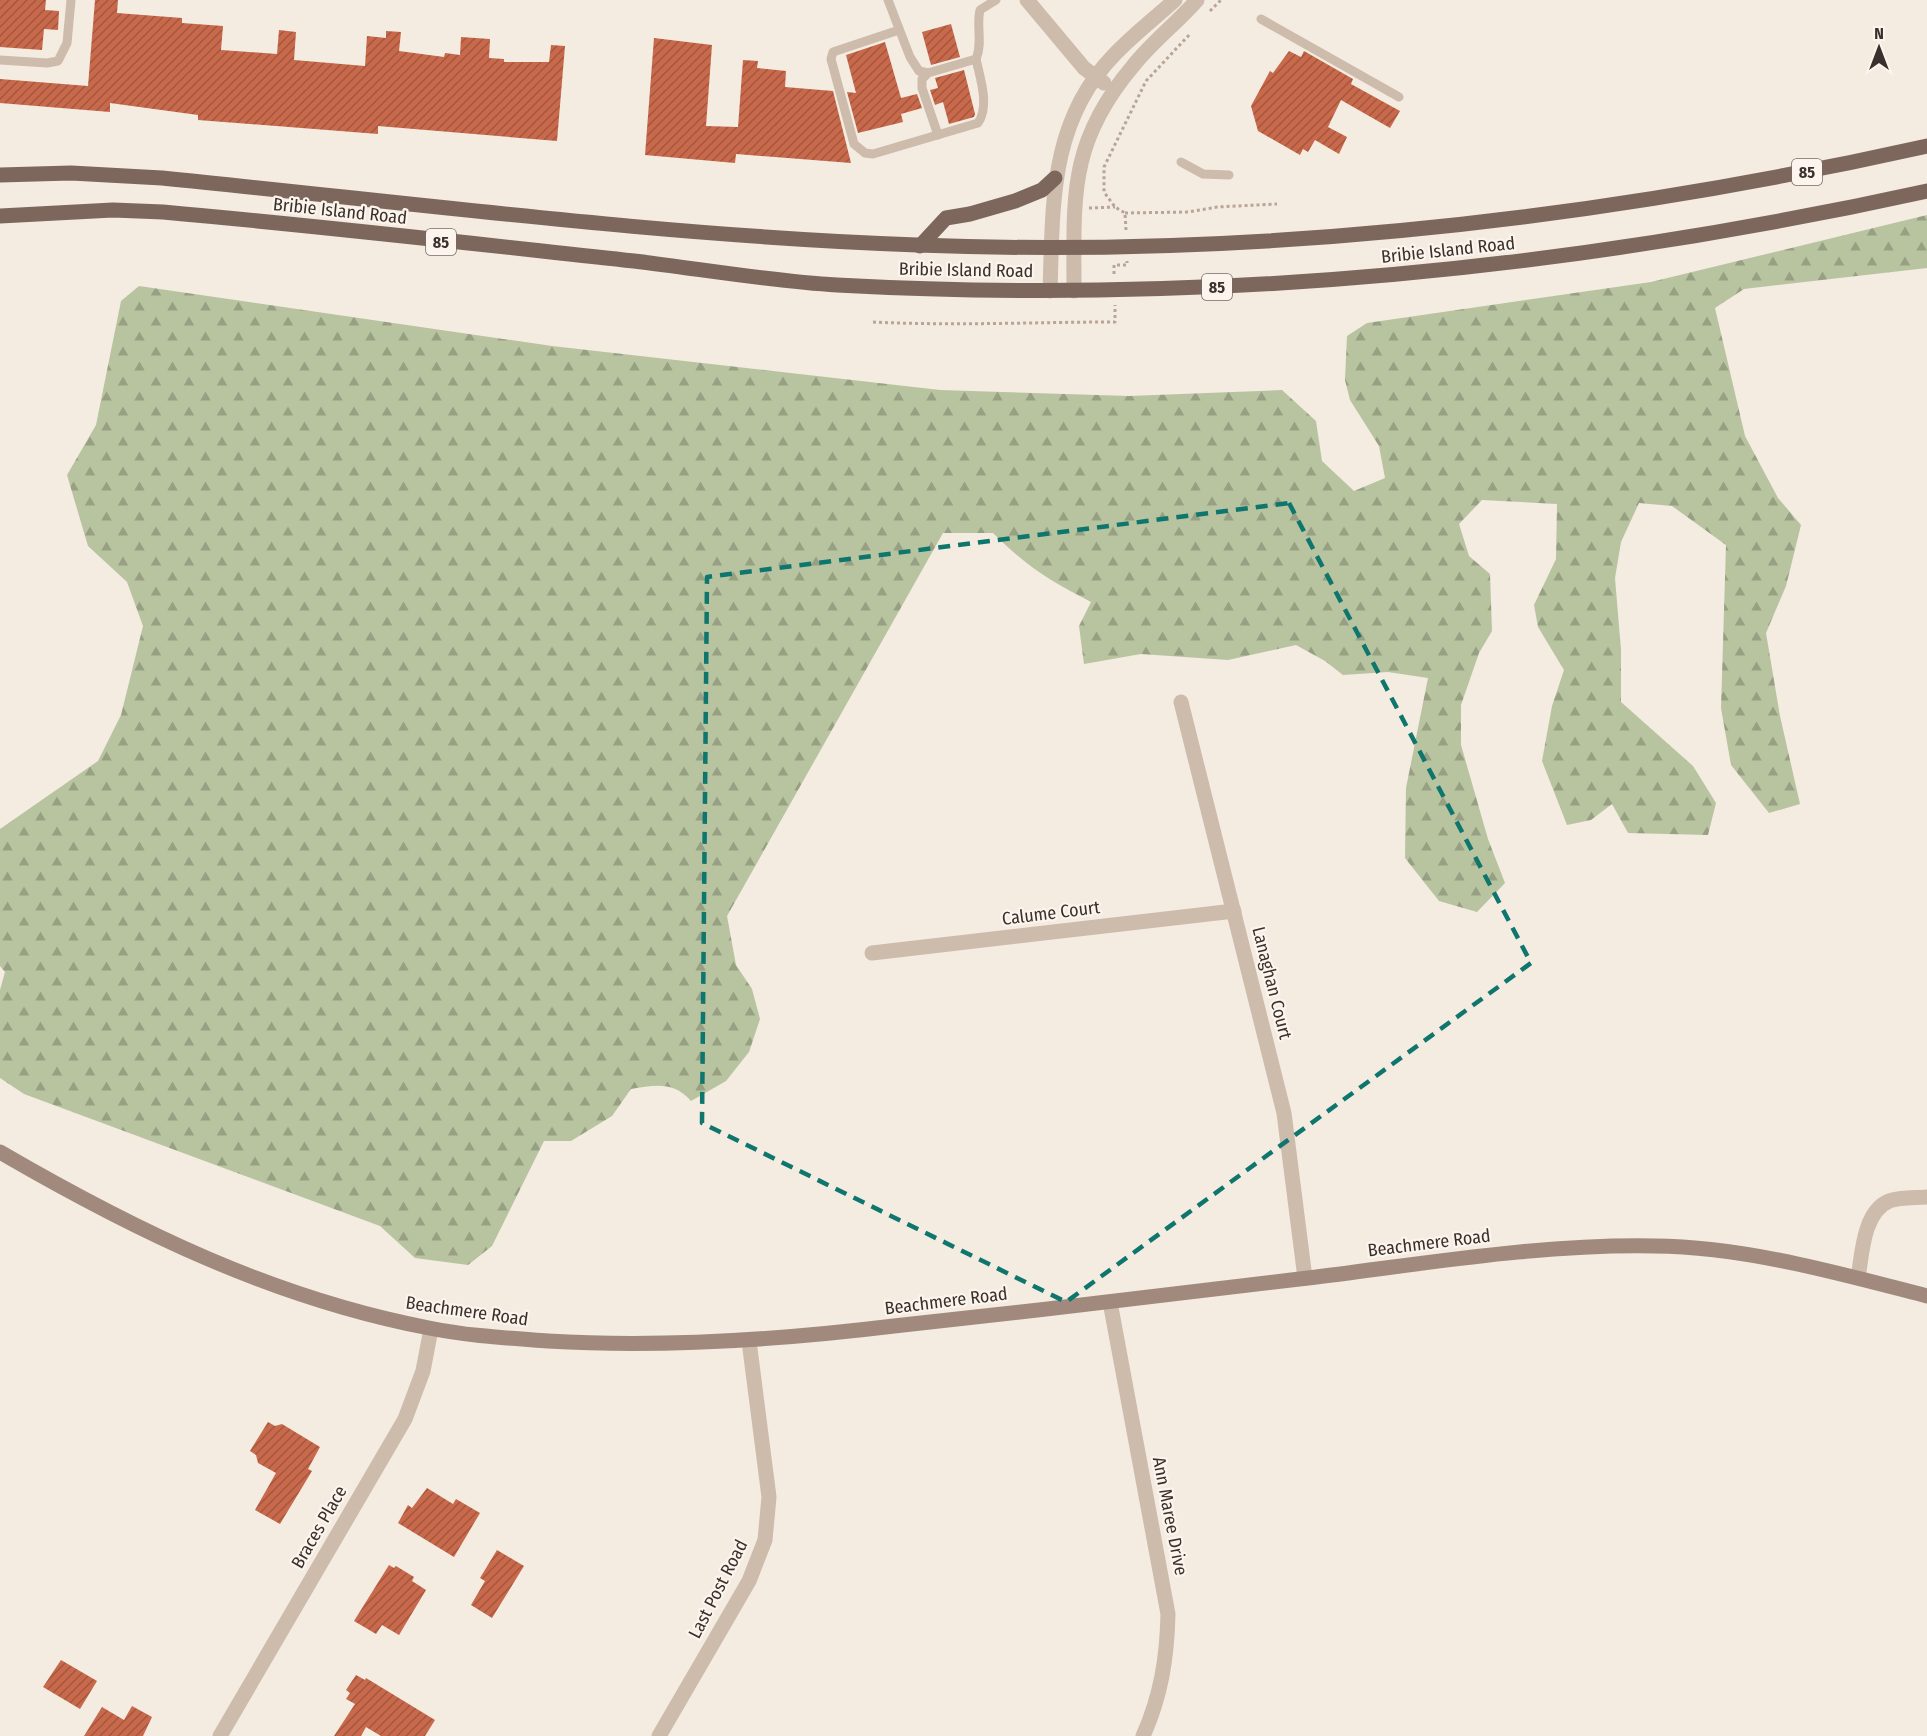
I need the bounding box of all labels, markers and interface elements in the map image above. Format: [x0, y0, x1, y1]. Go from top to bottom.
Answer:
north arrow [1849, 18, 1909, 78]
text: N [1874, 24, 1884, 43]
road number: 85 [1792, 159, 1822, 185]
street label: Bribie Island Road [272, 193, 408, 229]
road number: 85 [426, 229, 456, 255]
street label: Bribie Island Road [1380, 232, 1516, 268]
street label: Bribie Island Road [899, 258, 1033, 282]
road number: 85 [1202, 274, 1232, 300]
street label: Calume Court [1001, 896, 1101, 930]
street label: Lanaghan Court [1247, 924, 1297, 1042]
street label: Beachmere Road [1366, 1225, 1492, 1261]
street label: Beachmere Road [883, 1283, 1009, 1319]
street label: Beachmere Road [404, 1292, 530, 1330]
street label: Ann Maree Drive [1148, 1455, 1192, 1577]
street label: Braces Place [287, 1482, 351, 1572]
street label: Last Post Road [684, 1536, 752, 1642]

